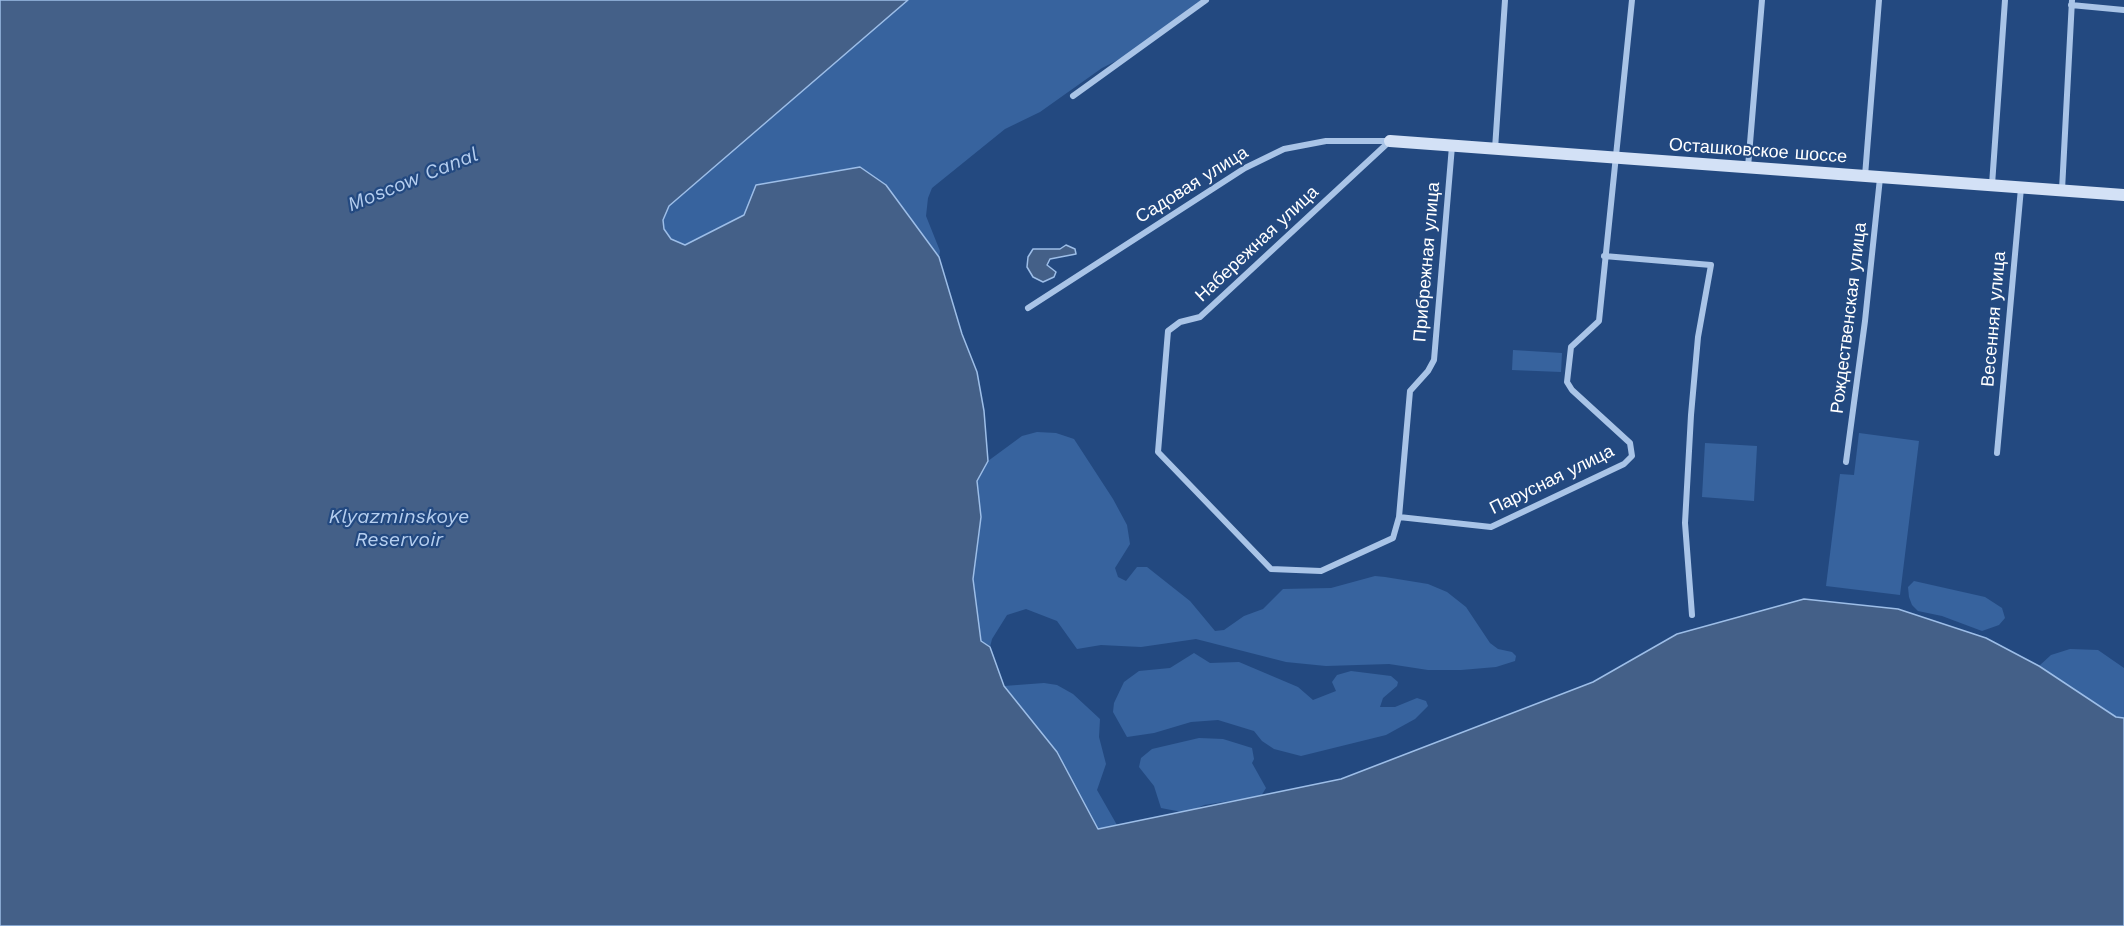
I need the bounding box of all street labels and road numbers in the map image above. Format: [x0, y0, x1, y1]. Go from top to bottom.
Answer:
street label: Осташковское шоссе [1668, 134, 1848, 168]
street label: Садовая улица [1132, 142, 1252, 228]
street label: Набережная улица [1191, 181, 1323, 307]
street label: Прибрежная улица [1409, 181, 1445, 343]
street label: Рождественская улица [1827, 221, 1871, 415]
street label: Весенняя улица [1977, 250, 2011, 388]
street label: Парусная улица [1486, 441, 1618, 519]

